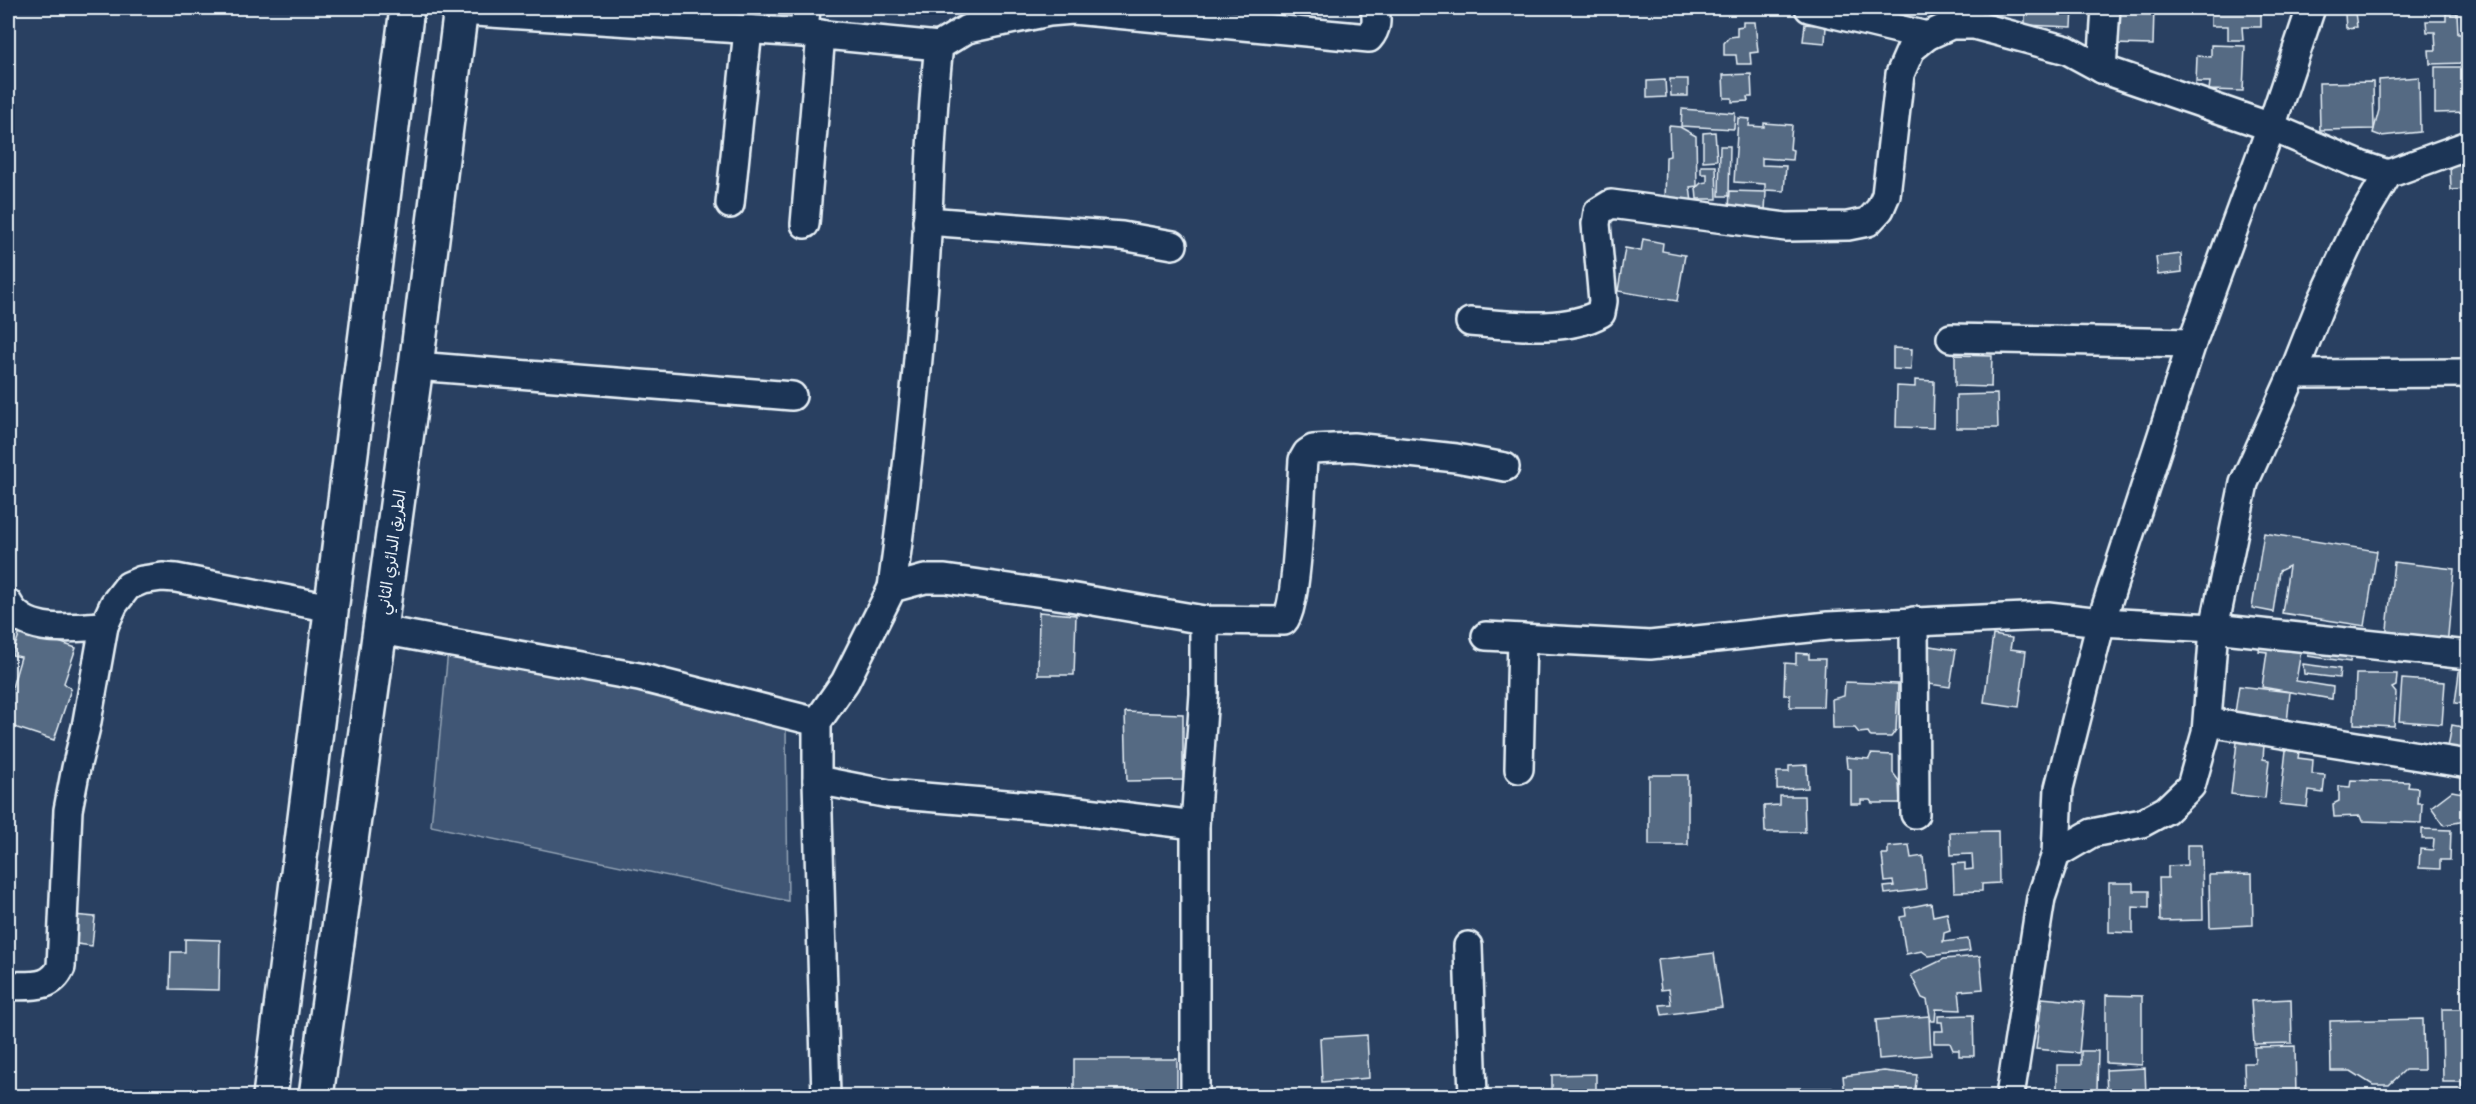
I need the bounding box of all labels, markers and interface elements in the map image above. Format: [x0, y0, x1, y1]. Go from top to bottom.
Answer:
street label: الطريق الدائري الثاني [372, 488, 415, 616]

